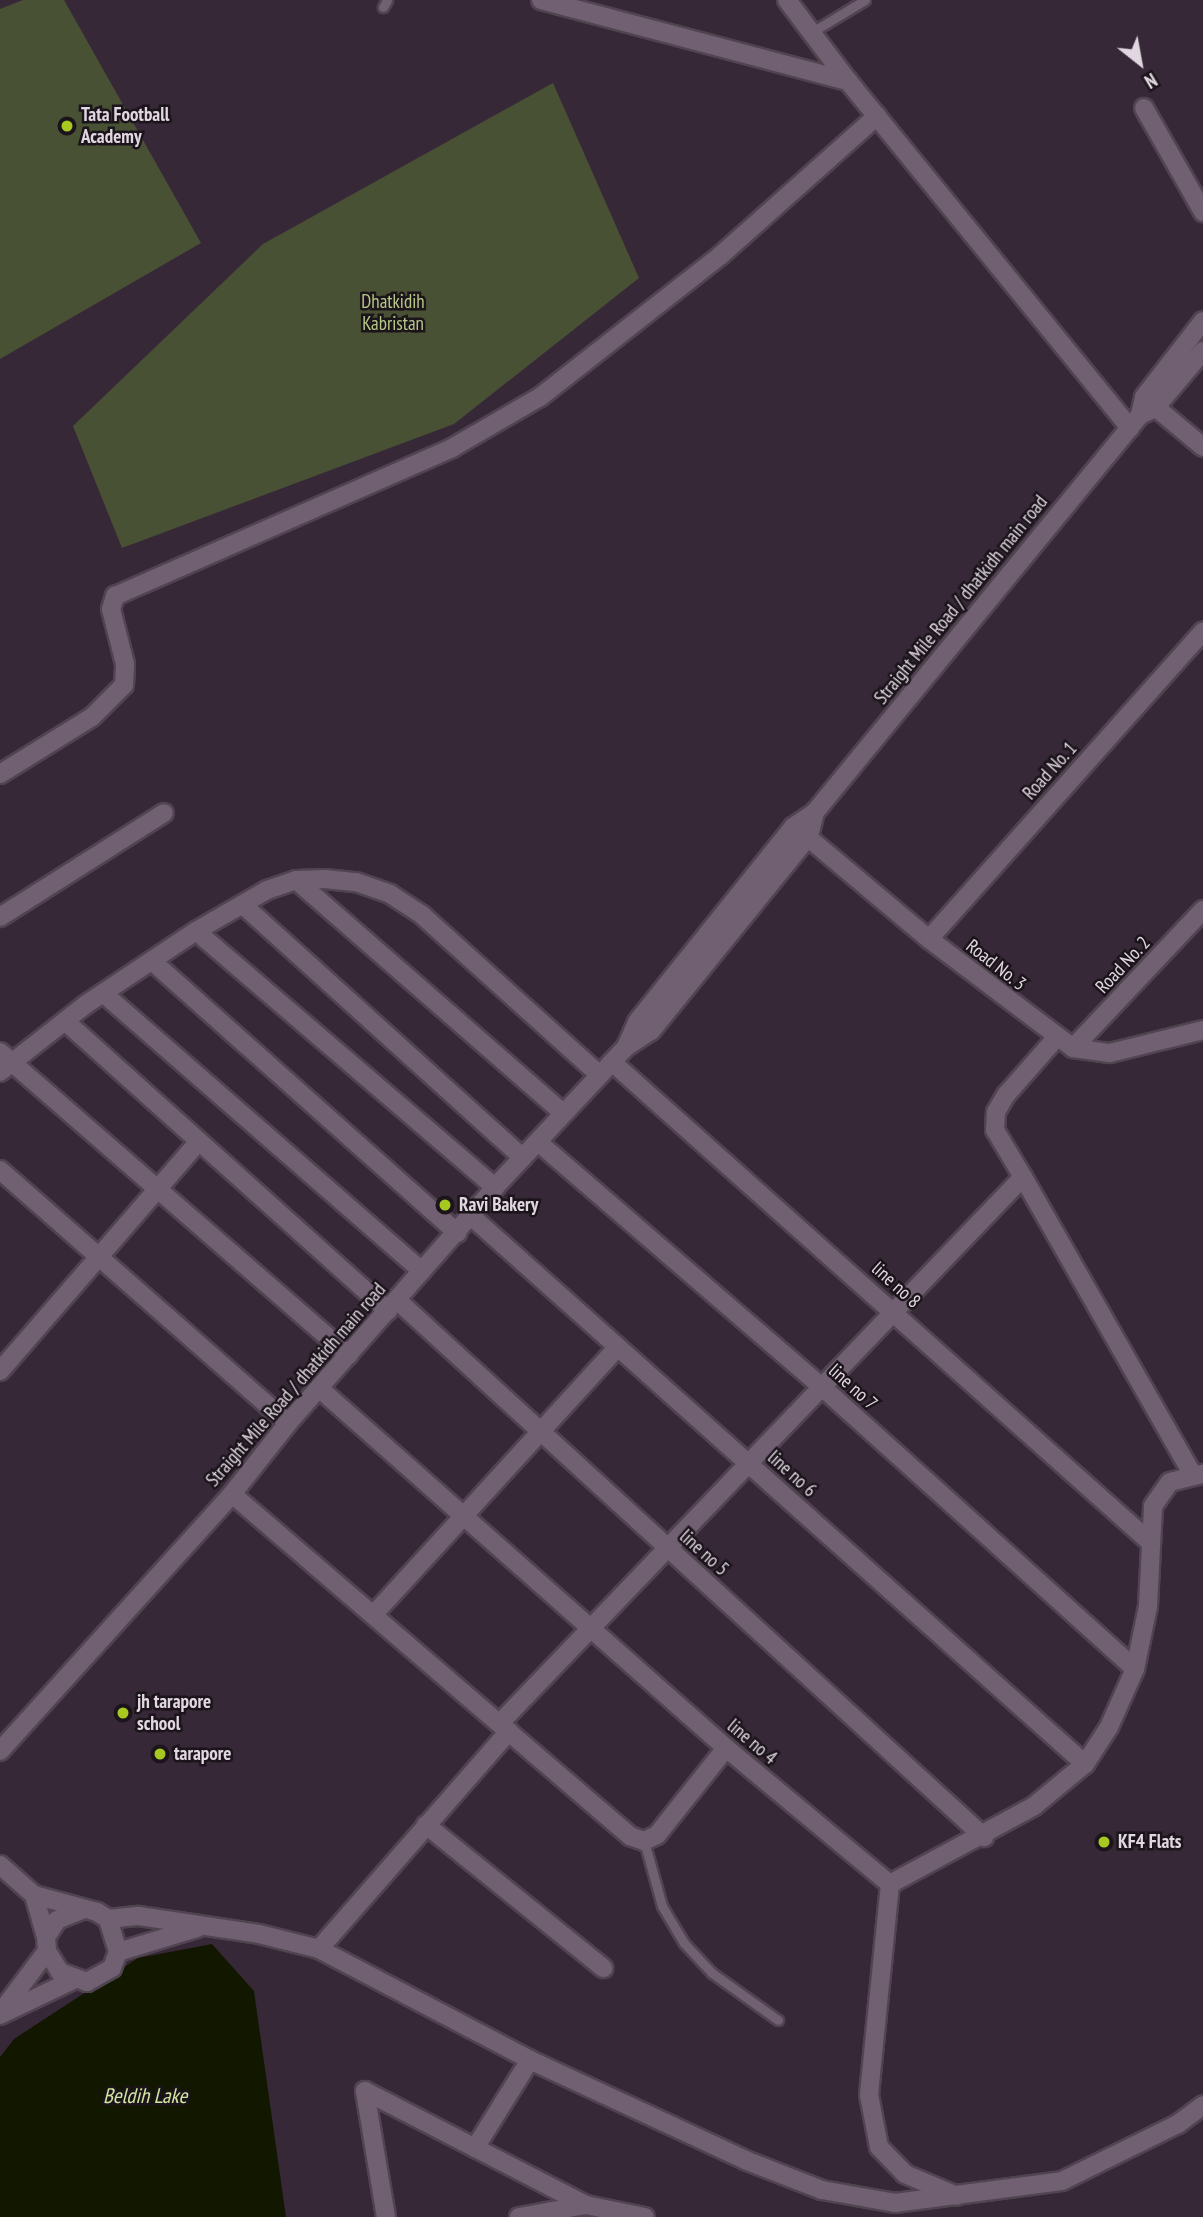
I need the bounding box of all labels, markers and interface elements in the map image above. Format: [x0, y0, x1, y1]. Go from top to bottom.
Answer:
north arrow [1105, 28, 1175, 98]
text: N [1140, 68, 1161, 94]
place label: Tata Football Academy [81, 104, 169, 148]
marker: Tata Football Academy [59, 118, 75, 134]
park label: Dhatkidih Kabristan [361, 291, 425, 335]
street label: Straight Mile Road / dhatkidh main road [870, 491, 1052, 709]
street label: Road No. 1 [1018, 737, 1082, 805]
street label: Road No. 2 [1091, 931, 1155, 999]
street label: Road No. 3 [961, 934, 1031, 996]
place label: Ravi Bakery [459, 1194, 538, 1216]
marker: Ravi Bakery [437, 1197, 453, 1213]
street label: line no 8 [867, 1257, 925, 1313]
street label: Straight Mile Road / dhatkidh main road [201, 1279, 391, 1491]
street label: line no 7 [824, 1359, 882, 1415]
street label: line no 6 [763, 1446, 821, 1502]
street label: line no 5 [675, 1525, 733, 1581]
place label: jh tarapore school [137, 1691, 211, 1735]
marker: jh tarapore school [115, 1705, 131, 1721]
street label: line no 4 [722, 1715, 782, 1769]
place label: tarapore [174, 1743, 231, 1765]
marker: tarapore [152, 1746, 168, 1762]
place label: KF4 Flats [1118, 1831, 1181, 1853]
marker: KF4 Flats [1096, 1834, 1112, 1850]
water label: Beldih Lake [103, 2083, 187, 2109]

